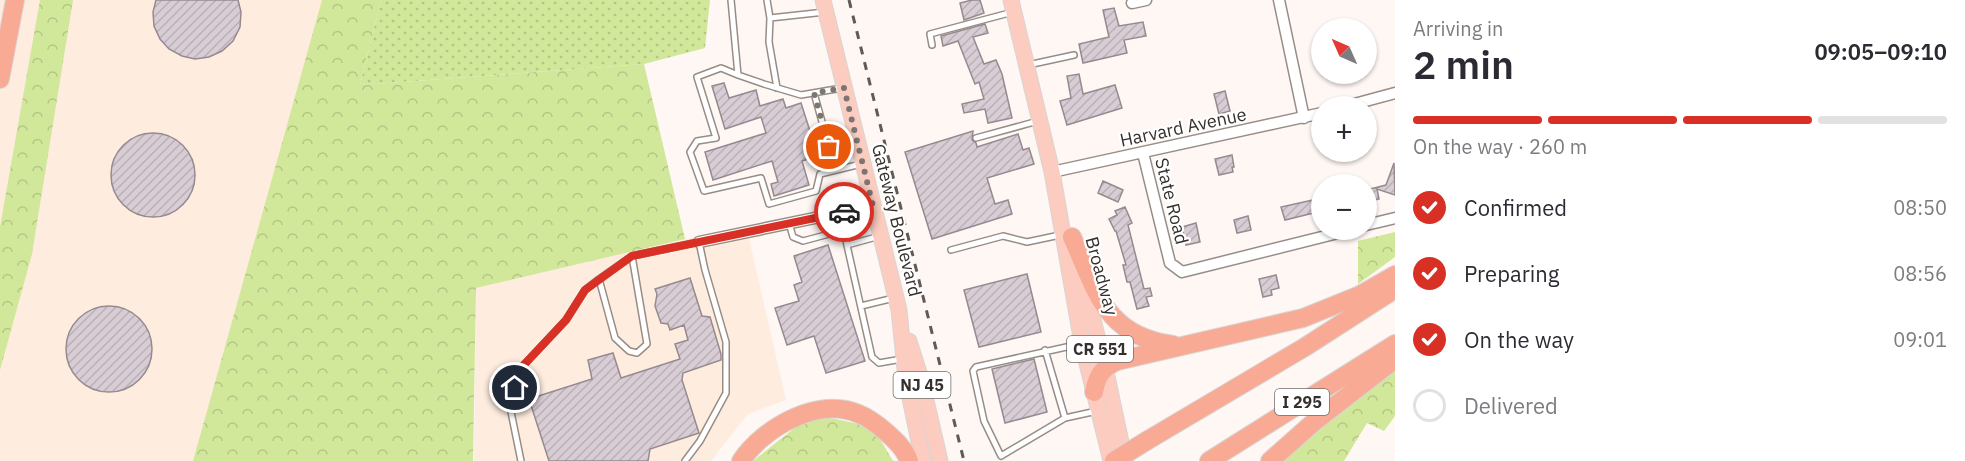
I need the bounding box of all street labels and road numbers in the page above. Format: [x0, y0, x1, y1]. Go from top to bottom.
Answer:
street label: Harvard Avenue [1118, 102, 1248, 152]
street label: Gateway Boulevard [867, 141, 927, 299]
street label: State Road [1150, 155, 1194, 247]
street label: Broadway [1080, 234, 1124, 318]
road number: CR 551 [1067, 336, 1133, 362]
road number: NJ 45 [894, 372, 950, 398]
road number: I 295 [1275, 389, 1329, 415]

